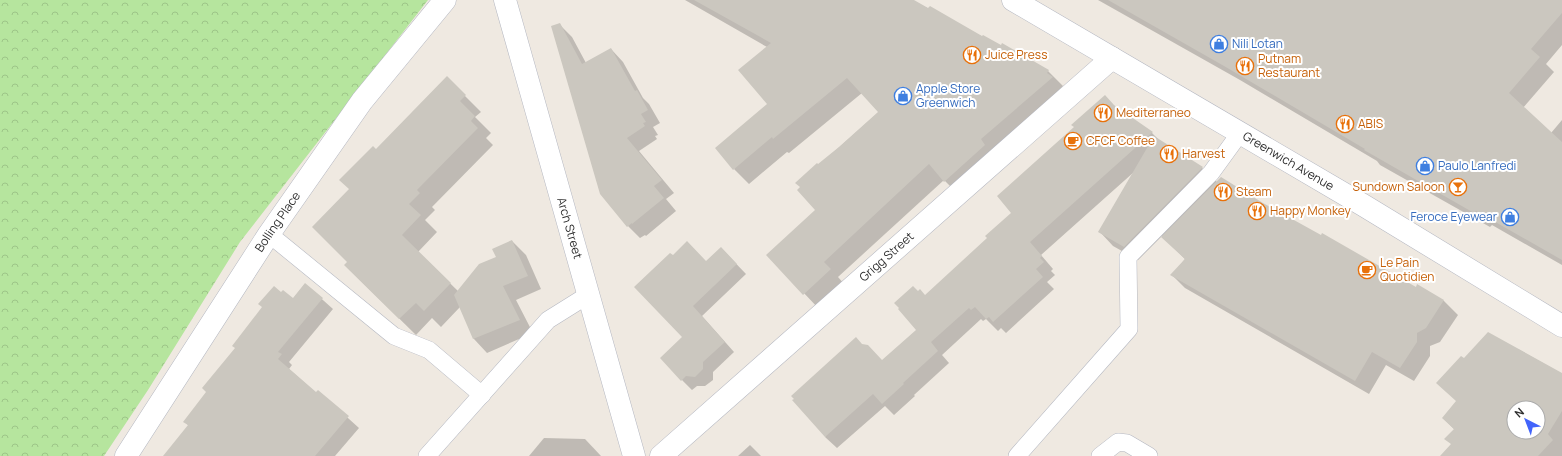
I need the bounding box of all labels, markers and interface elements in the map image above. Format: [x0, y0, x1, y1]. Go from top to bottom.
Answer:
shop icon: Nili Lotan [1209, 34, 1229, 54]
place label: Nili Lotan [1232, 35, 1283, 52]
restaurant icon: Juice Press [962, 45, 982, 65]
place label: Juice Press [985, 46, 1047, 63]
place label: Putnam Restaurant [1258, 50, 1320, 81]
restaurant icon: Putnam Restaurant [1235, 56, 1255, 76]
place label: Apple Store Greenwich [916, 80, 980, 111]
shop icon: Apple Store Greenwich [893, 86, 913, 106]
restaurant icon: Mediterraneo [1093, 103, 1113, 123]
place label: Mediterraneo [1116, 104, 1191, 121]
restaurant icon: ABIS [1335, 114, 1355, 134]
place label: ABIS [1358, 115, 1383, 132]
street label: Greenwich Avenue [1240, 127, 1337, 194]
cafe icon: CFCF Coffee [1063, 131, 1083, 151]
place label: CFCF Coffee [1086, 132, 1155, 149]
restaurant icon: Harvest [1159, 144, 1179, 164]
place label: Harvest [1182, 145, 1225, 162]
shop icon: Paulo Lanfredi [1415, 156, 1435, 176]
place label: Paulo Lanfredi [1438, 157, 1516, 174]
bar icon: Sundown Saloon [1448, 177, 1468, 197]
place label: Sundown Saloon [1352, 178, 1445, 195]
restaurant icon: Steam [1213, 182, 1233, 202]
place label: Steam [1236, 183, 1272, 200]
street label: Bolling Place [251, 188, 304, 255]
street label: Arch Street [553, 195, 587, 261]
restaurant icon: Happy Monkey [1247, 201, 1267, 221]
place label: Happy Monkey [1270, 202, 1352, 219]
shop icon: Feroce Eyewear [1500, 207, 1520, 227]
place label: Feroce Eyewear [1410, 208, 1498, 225]
street label: Grigg Street [855, 228, 917, 285]
place label: Le Pain Quotidien [1380, 254, 1434, 285]
cafe icon: Le Pain Quotidien [1357, 260, 1377, 280]
north arrow [1506, 400, 1546, 440]
text: N [1511, 404, 1527, 420]

